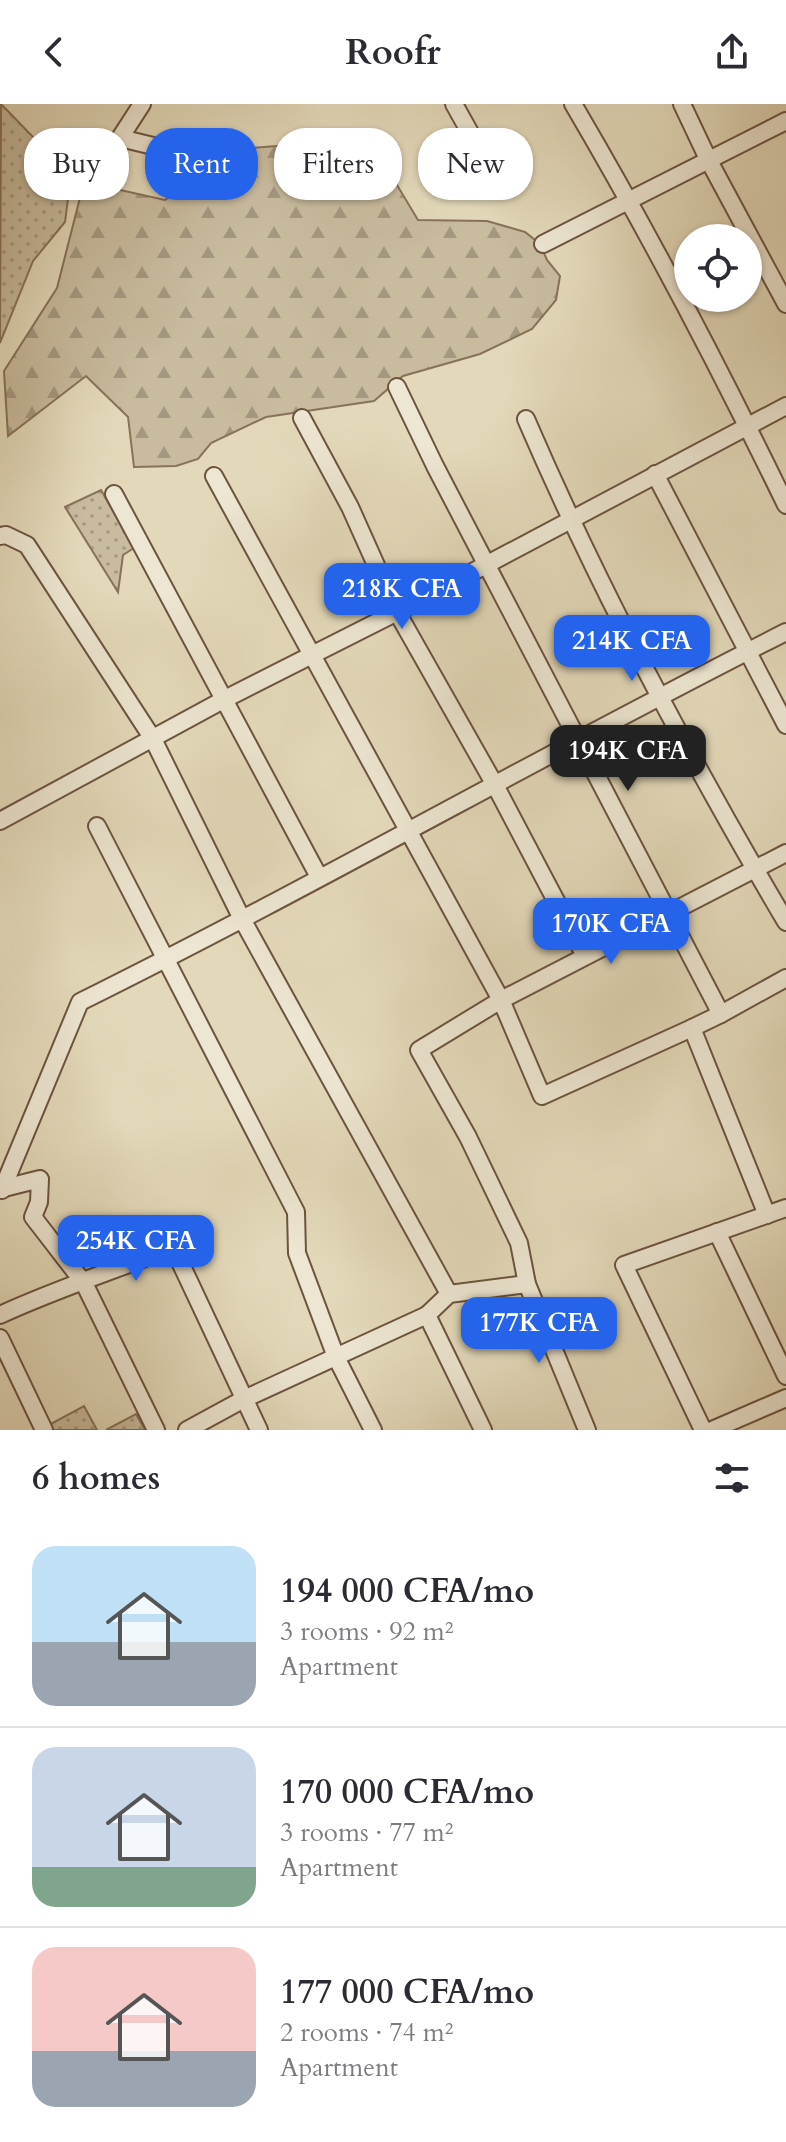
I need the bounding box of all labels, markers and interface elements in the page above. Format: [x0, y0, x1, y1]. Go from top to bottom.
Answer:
text: Roofr [345, 28, 441, 77]
icon: back [32, 30, 76, 74]
icon: share [710, 30, 754, 74]
chip: Buy [24, 128, 129, 200]
chip: Rent [145, 128, 258, 200]
chip: Filters [274, 128, 402, 200]
chip: New [418, 128, 533, 200]
map controls [674, 224, 762, 312]
button: locate [674, 224, 762, 312]
pin: 218K CFA [319, 563, 485, 631]
text: 218K CFA [342, 571, 462, 606]
pin: 214K CFA [549, 615, 715, 683]
text: 214K CFA [572, 623, 692, 658]
pin: 194K CFA [545, 725, 711, 793]
text: 194K CFA [568, 733, 688, 768]
pin: 170K CFA [528, 898, 694, 966]
text: 170K CFA [551, 906, 671, 941]
pin: 254K CFA [53, 1215, 219, 1283]
text: 254K CFA [76, 1223, 196, 1258]
pin: 177K CFA [456, 1297, 622, 1365]
text: 177K CFA [479, 1305, 599, 1340]
text: 6 homes [32, 1455, 160, 1501]
icon: filters [710, 1456, 754, 1500]
text: 194 000 CFA/mo [280, 1568, 534, 1614]
icon: home [96, 1578, 192, 1674]
text: 3 rooms · 92 m² [280, 1614, 453, 1649]
text: Apartment [280, 1649, 398, 1684]
text: 170 000 CFA/mo [280, 1769, 534, 1815]
icon: home [96, 1779, 192, 1875]
text: 3 rooms · 77 m² [280, 1815, 453, 1850]
text: Apartment [280, 1850, 398, 1885]
text: 177 000 CFA/mo [280, 1969, 534, 2015]
icon: home [96, 1979, 192, 2075]
text: 2 rooms · 74 m² [280, 2015, 453, 2050]
text: Apartment [280, 2050, 398, 2085]

